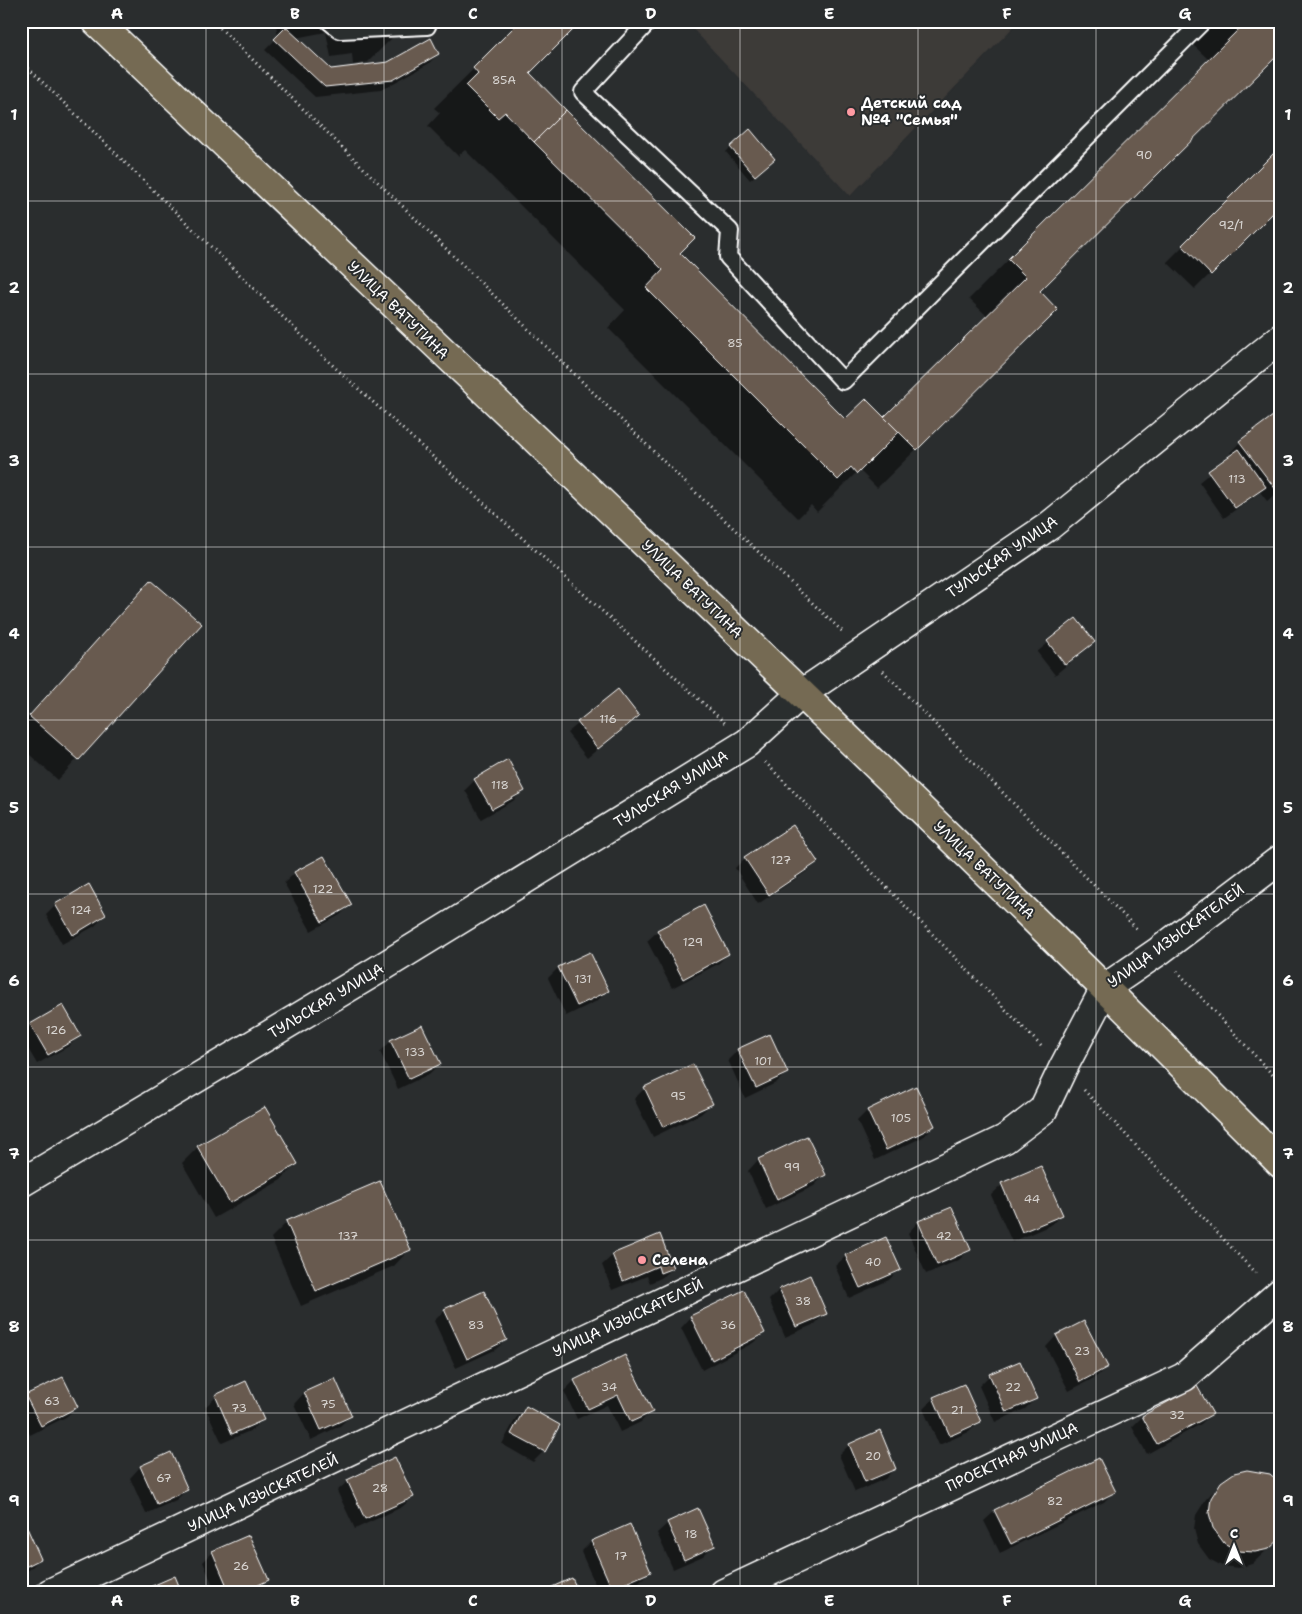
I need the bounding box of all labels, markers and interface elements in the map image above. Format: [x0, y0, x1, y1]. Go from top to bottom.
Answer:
text: A [111, 3, 123, 24]
text: B [290, 3, 300, 24]
text: C [468, 3, 478, 24]
text: D [645, 3, 657, 24]
text: E [824, 3, 834, 24]
text: F [1002, 3, 1012, 24]
text: G [1179, 3, 1192, 24]
house number: 85А [492, 72, 516, 88]
place label: Детский сад №4 "Семья" [861, 93, 962, 130]
text: 1 [10, 104, 18, 125]
text: 1 [1284, 104, 1292, 125]
marker: Детский сад №4 "Семья" [845, 106, 857, 118]
house number: 90 [1136, 147, 1152, 163]
house number: 92/1 [1218, 217, 1244, 233]
street label: УЛИЦА ВАТУТИНА [343, 256, 453, 364]
text: 2 [8, 277, 20, 298]
text: 2 [1282, 277, 1294, 298]
house number: 85 [727, 335, 743, 351]
text: 3 [8, 450, 20, 471]
text: 3 [1282, 450, 1294, 471]
house number: 113 [1228, 471, 1246, 487]
street label: ТУЛЬСКАЯ УЛИЦА [942, 511, 1062, 603]
street label: УЛИЦА ВАТУТИНА [637, 535, 747, 643]
text: 4 [8, 623, 20, 644]
text: 4 [1282, 623, 1294, 644]
house number: 116 [599, 711, 617, 727]
street label: ТУЛЬСКАЯ УЛИЦА [610, 746, 732, 832]
house number: 118 [491, 777, 509, 793]
text: 5 [9, 797, 19, 818]
text: 5 [1283, 797, 1293, 818]
street label: УЛИЦА ВАТУТИНА [929, 816, 1039, 924]
house number: 127 [771, 852, 791, 868]
street label: УЛИЦА ИЗЫСКАТЕЛЕЙ [1103, 879, 1248, 992]
house number: 122 [313, 881, 333, 897]
house number: 124 [71, 902, 91, 918]
house number: 129 [683, 934, 703, 950]
street label: ТУЛЬСКАЯ УЛИЦА [265, 959, 388, 1043]
text: 6 [8, 970, 20, 991]
text: 6 [1282, 970, 1294, 991]
house number: 131 [574, 971, 592, 987]
house number: 126 [46, 1022, 66, 1038]
house number: 133 [405, 1044, 425, 1060]
house number: 101 [754, 1053, 772, 1069]
house number: 95 [670, 1088, 686, 1104]
house number: 105 [891, 1110, 911, 1126]
text: 7 [8, 1143, 20, 1164]
text: 7 [1282, 1143, 1294, 1164]
house number: 99 [784, 1159, 800, 1175]
house number: 44 [1024, 1191, 1040, 1207]
house number: 137 [338, 1228, 358, 1244]
house number: 42 [936, 1228, 952, 1244]
place label: Селена [652, 1250, 709, 1270]
marker: Селена [636, 1254, 648, 1266]
house number: 40 [865, 1254, 881, 1270]
street label: УЛИЦА ИЗЫСКАТЕЛЕЙ [549, 1273, 707, 1362]
house number: 38 [795, 1293, 811, 1309]
text: 8 [8, 1316, 20, 1337]
text: 8 [1282, 1316, 1294, 1337]
house number: 83 [468, 1317, 484, 1333]
house number: 36 [720, 1317, 736, 1333]
house number: 23 [1074, 1343, 1090, 1359]
house number: 34 [601, 1379, 617, 1395]
house number: 22 [1005, 1379, 1021, 1395]
house number: 63 [44, 1393, 60, 1409]
house number: 75 [320, 1396, 336, 1412]
house number: 73 [231, 1400, 247, 1416]
house number: 21 [951, 1402, 963, 1418]
house number: 32 [1169, 1407, 1185, 1423]
street label: ПРОЕКТНАЯ УЛИЦА [943, 1418, 1081, 1496]
street label: УЛИЦА ИЗЫСКАТЕЛЕЙ [184, 1448, 342, 1537]
house number: 20 [865, 1448, 881, 1464]
house number: 67 [156, 1470, 172, 1486]
house number: 28 [372, 1480, 388, 1496]
text: 9 [8, 1490, 20, 1511]
text: 9 [1282, 1490, 1294, 1511]
house number: 82 [1047, 1493, 1063, 1509]
north arrow [1210, 1522, 1260, 1572]
text: С [1230, 1524, 1238, 1542]
house number: 18 [684, 1526, 698, 1542]
house number: 17 [615, 1548, 627, 1564]
house number: 26 [233, 1558, 249, 1574]
text: A [111, 1590, 123, 1611]
text: B [290, 1590, 300, 1611]
text: C [468, 1590, 478, 1611]
text: D [645, 1590, 657, 1611]
text: E [824, 1590, 834, 1611]
text: F [1002, 1590, 1012, 1611]
text: G [1179, 1590, 1192, 1611]

